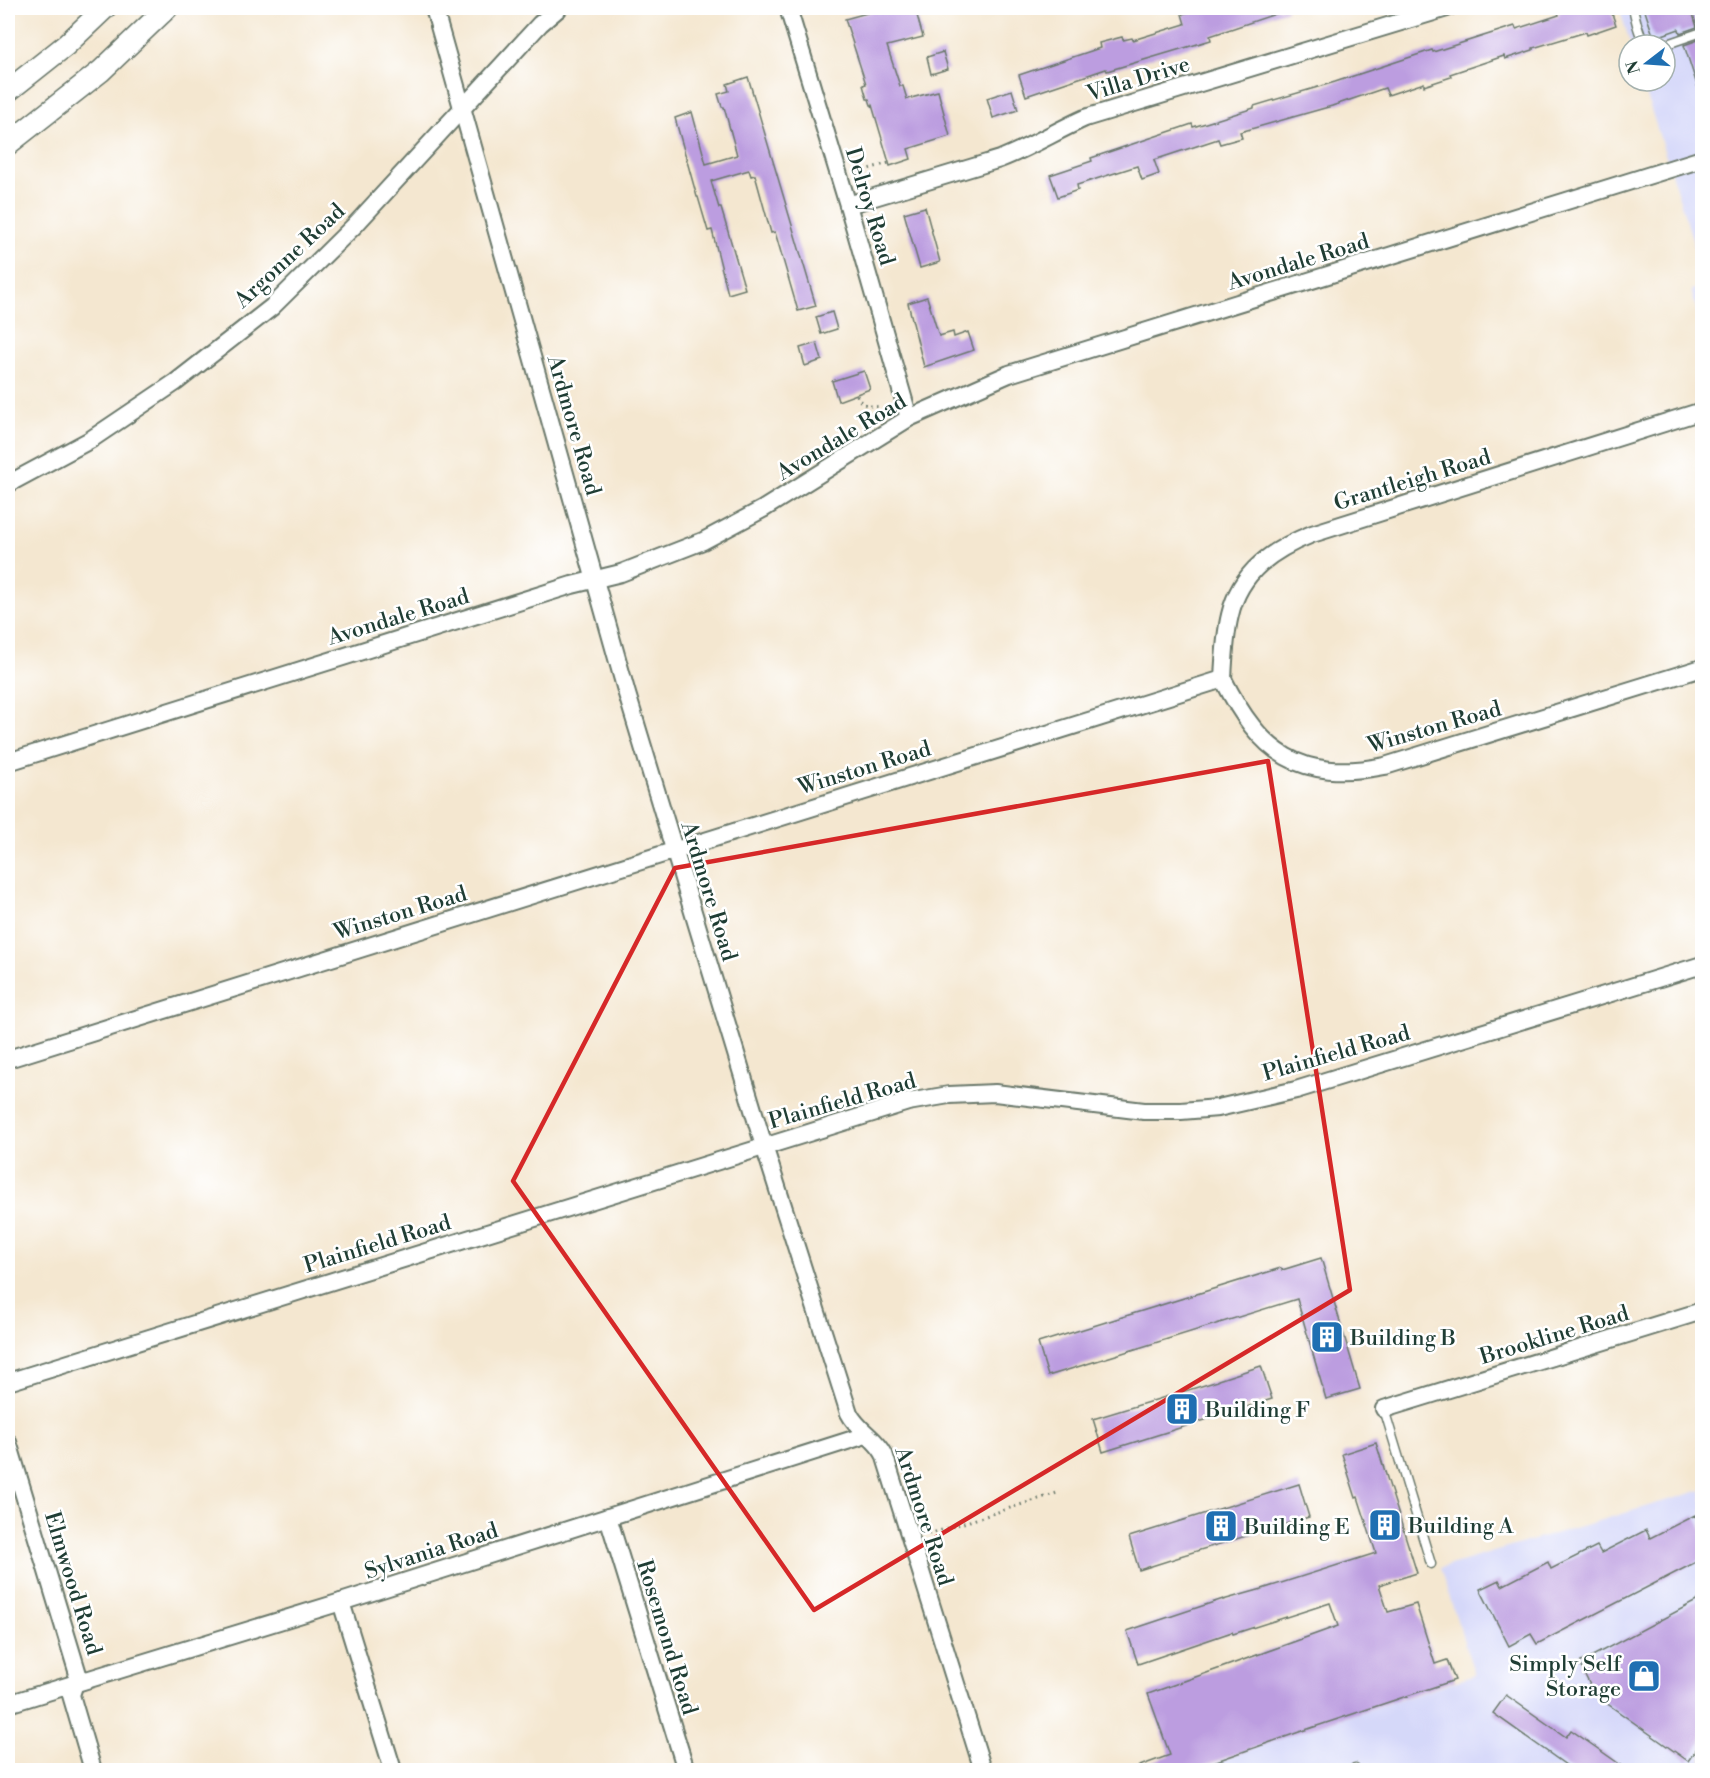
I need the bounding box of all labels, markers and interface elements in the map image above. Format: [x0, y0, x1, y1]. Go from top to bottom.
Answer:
north arrow [1617, 33, 1677, 93]
street label: Villa Drive [1083, 51, 1193, 108]
text: N [1622, 58, 1645, 76]
street label: Delroy Road [839, 144, 900, 269]
street label: Argonne Road [228, 198, 351, 315]
street label: Avondale Road [1223, 228, 1373, 297]
street label: Ardmore Road [540, 351, 607, 499]
street label: Avondale Road [771, 388, 912, 487]
street label: Grantleigh Road [1331, 444, 1495, 517]
street label: Avondale Road [323, 583, 473, 652]
street label: Winston Road [1363, 695, 1505, 760]
street label: Winston Road [794, 735, 935, 802]
street label: Ardmore Road [674, 817, 743, 965]
street label: Winston Road [330, 880, 471, 947]
street label: Plainfield Road [1260, 1019, 1414, 1087]
street label: Plainfield Road [766, 1067, 920, 1135]
street label: Plainfield Road [301, 1209, 455, 1280]
street label: Brookline Road [1476, 1300, 1633, 1371]
building icon: Building B [1309, 1319, 1345, 1355]
place label: Building B [1349, 1325, 1456, 1352]
building icon: Building F [1164, 1391, 1200, 1427]
place label: Building F [1204, 1397, 1310, 1424]
street label: Ardmore Road [888, 1443, 959, 1590]
building icon: Building A [1367, 1507, 1403, 1543]
street label: Elmwood Road [38, 1508, 107, 1659]
building icon: Building E [1203, 1508, 1239, 1544]
place label: Building A [1407, 1513, 1515, 1540]
place label: Building E [1243, 1514, 1350, 1541]
street label: Sylvania Road [361, 1517, 502, 1586]
street label: Rosemond Road [630, 1557, 703, 1719]
place label: Simply Self Storage [1509, 1651, 1622, 1703]
shop icon: Simply Self Storage [1626, 1658, 1662, 1694]

